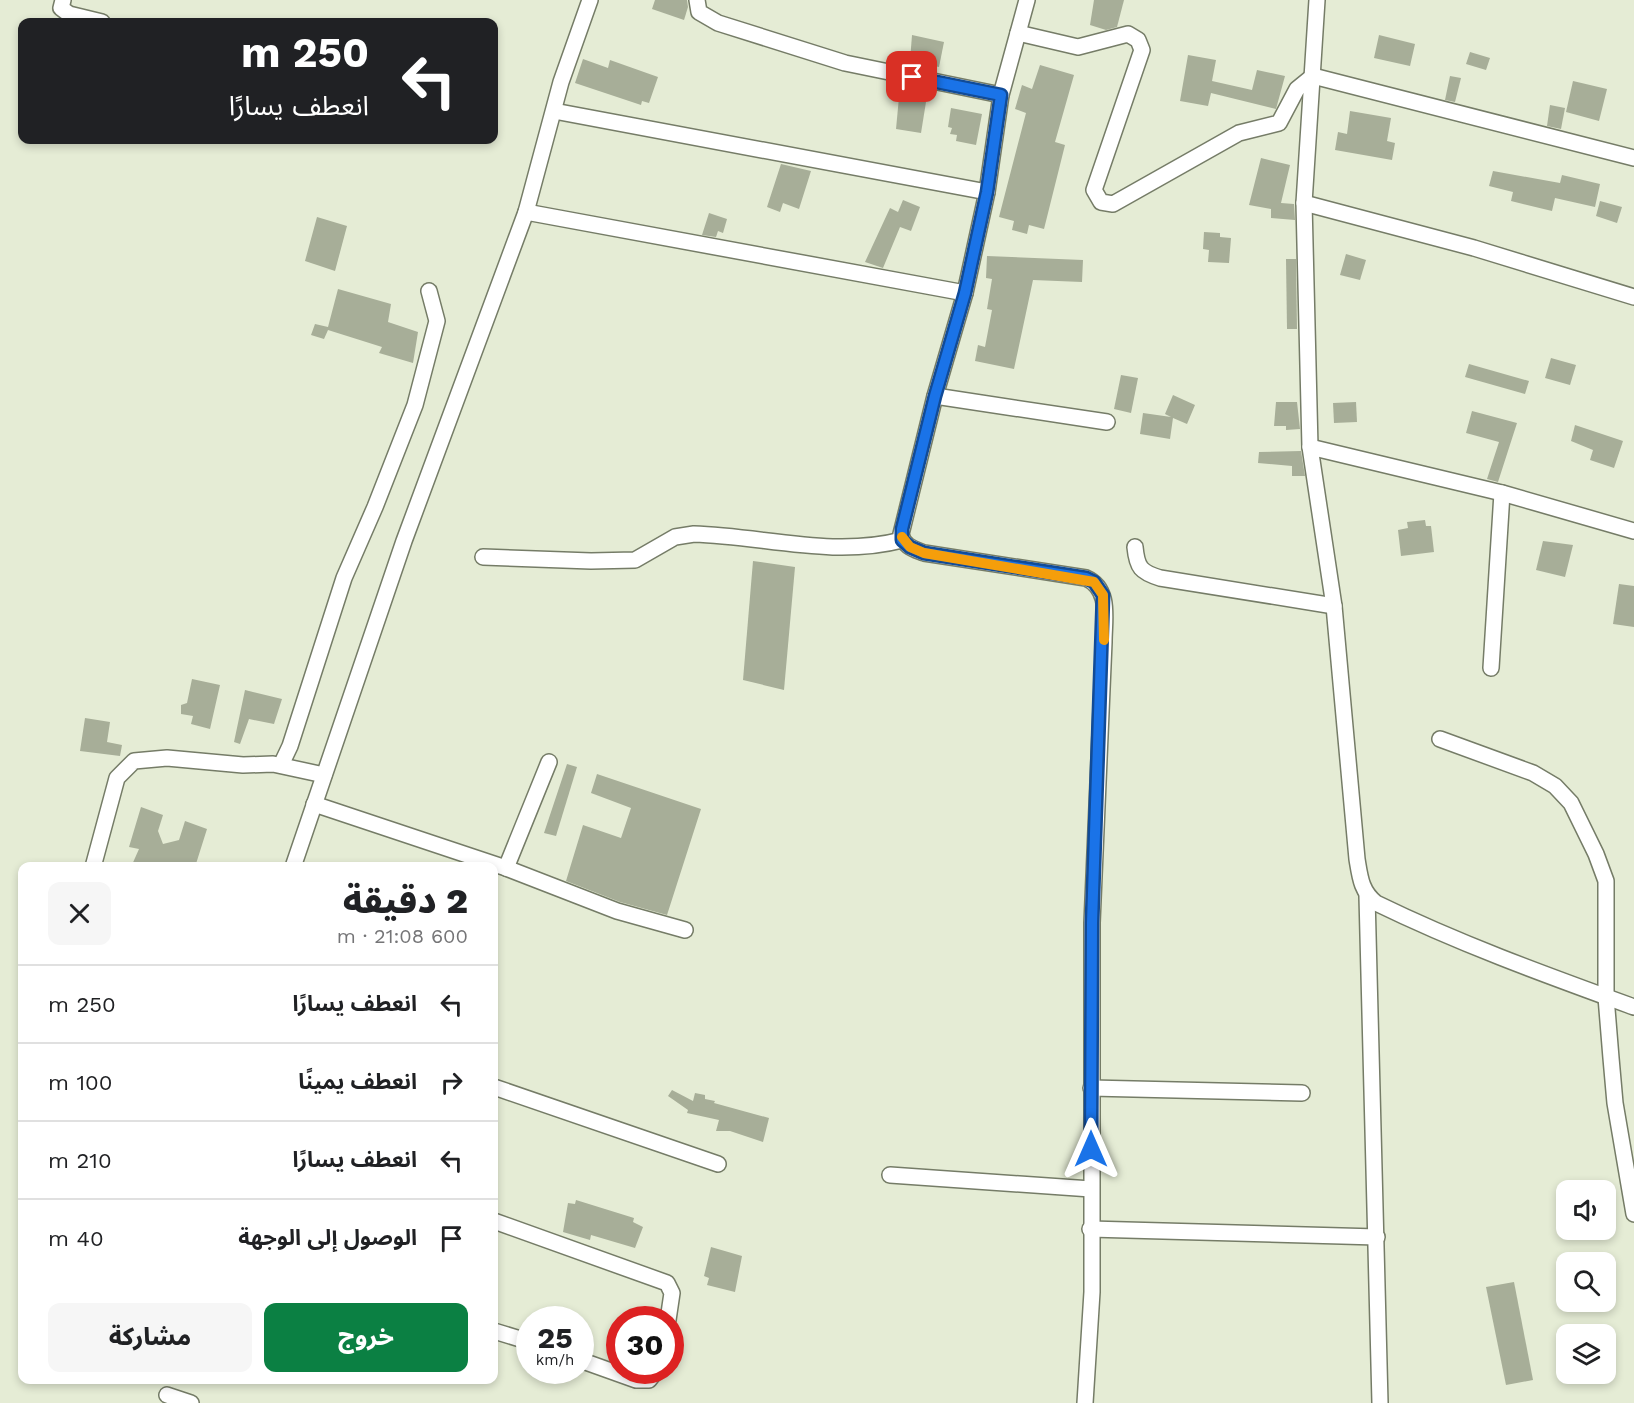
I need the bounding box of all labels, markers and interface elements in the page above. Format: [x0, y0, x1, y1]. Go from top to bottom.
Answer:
text: 250 m [241, 28, 369, 77]
icon: left [390, 42, 468, 120]
pin [886, 51, 937, 102]
icon: arrive [895, 60, 928, 93]
text: انعطف يسارًا [229, 90, 369, 122]
text: 2 دقيقة [343, 880, 468, 922]
button: close [48, 882, 111, 945]
text: 600 m · 21:08 [337, 924, 468, 948]
icon: left [435, 988, 468, 1021]
text: انعطف يسارًا [293, 991, 417, 1016]
text: 250 m [48, 992, 116, 1017]
icon: right [435, 1066, 468, 1099]
text: انعطف يمينًا [298, 1069, 417, 1094]
text: 100 m [48, 1070, 112, 1095]
position arrow [1059, 1117, 1123, 1181]
icon: left [435, 1144, 468, 1177]
text: انعطف يسارًا [293, 1147, 417, 1172]
text: 210 m [48, 1148, 112, 1173]
map controls [1556, 1180, 1616, 1384]
button: sound [1556, 1180, 1616, 1240]
icon: arrive [435, 1222, 468, 1255]
text: الوصول إلى الوجهة [238, 1225, 417, 1250]
text: 40 m [48, 1226, 104, 1251]
button: search [1556, 1252, 1616, 1312]
button: مشاركة [48, 1303, 252, 1372]
button: خروج [264, 1303, 468, 1372]
speed limit sign: 30 [606, 1306, 684, 1384]
text: 25 [537, 1320, 573, 1355]
button: layers [1556, 1324, 1616, 1384]
text: km/h [536, 1351, 574, 1369]

